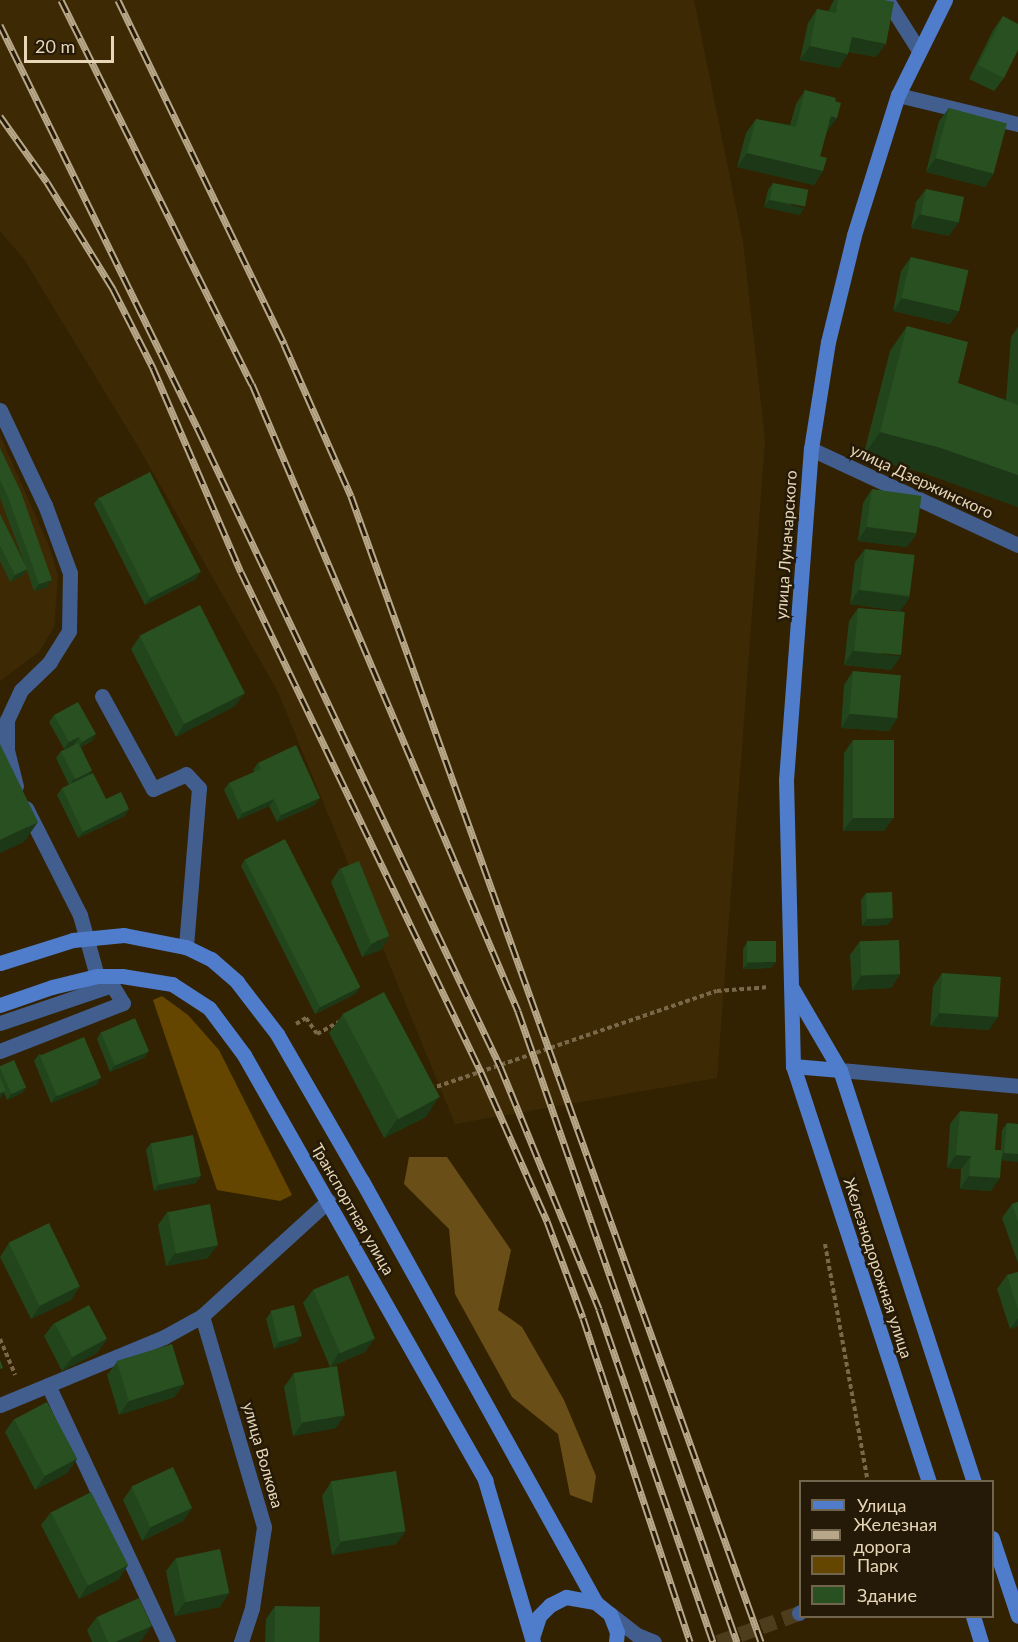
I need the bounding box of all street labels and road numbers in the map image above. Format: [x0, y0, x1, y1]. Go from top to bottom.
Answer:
street label: улица Дзержинского [848, 439, 996, 523]
street label: улица Луначарского [771, 470, 801, 620]
street label: Транспортная улица [307, 1140, 399, 1278]
street label: Железнодорожная улица [840, 1175, 916, 1361]
street label: улица Волкова [239, 1400, 287, 1510]

